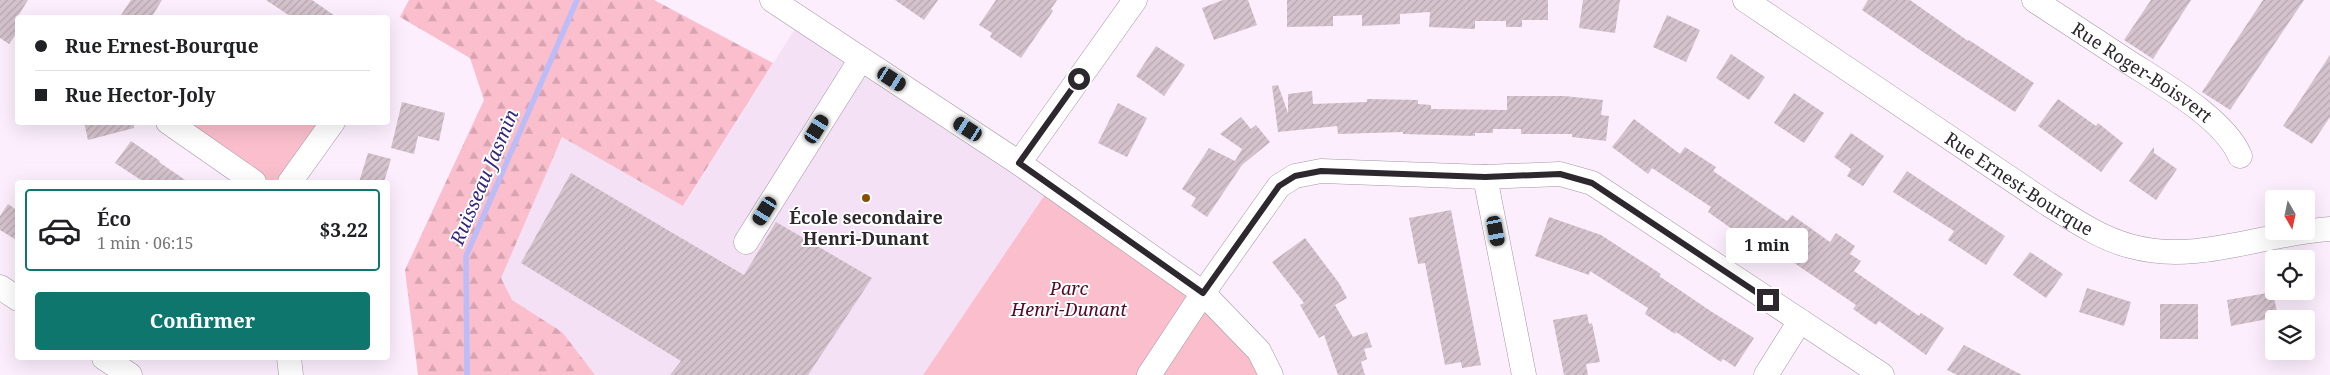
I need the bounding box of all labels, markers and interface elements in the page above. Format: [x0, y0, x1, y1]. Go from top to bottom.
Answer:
street label: Rue Roger-Boisvert [2067, 16, 2218, 127]
text: Rue Ernest-Bourque [65, 33, 259, 59]
car [875, 65, 908, 93]
route start [1068, 68, 1090, 90]
text: Rue Hector-Joly [65, 82, 216, 108]
water label: Ruisseau Jasmin [443, 105, 525, 250]
car [802, 112, 831, 146]
car [951, 115, 984, 143]
street label: Rue Ernest-Bourque [1940, 126, 2098, 241]
north arrow [2265, 190, 2315, 240]
map controls [2265, 190, 2315, 360]
marker: École secondaire Henri-Dunant [860, 192, 872, 204]
car [750, 194, 779, 228]
place label: École secondaire Henri-Dunant [789, 205, 943, 250]
text: Éco [97, 206, 131, 232]
icon: car [37, 208, 82, 253]
car [1485, 215, 1506, 247]
text: $3.22 [319, 217, 368, 243]
callout: 1 min [1727, 228, 1809, 262]
text: 1 min · 06:15 [97, 232, 193, 254]
text: 1 min [1744, 234, 1790, 256]
button: locate [2265, 250, 2315, 300]
park label: Parc Henri-Dunant [1010, 276, 1127, 321]
route end [1757, 289, 1779, 311]
button: Confirmer [35, 292, 370, 350]
button: layers [2265, 310, 2315, 360]

